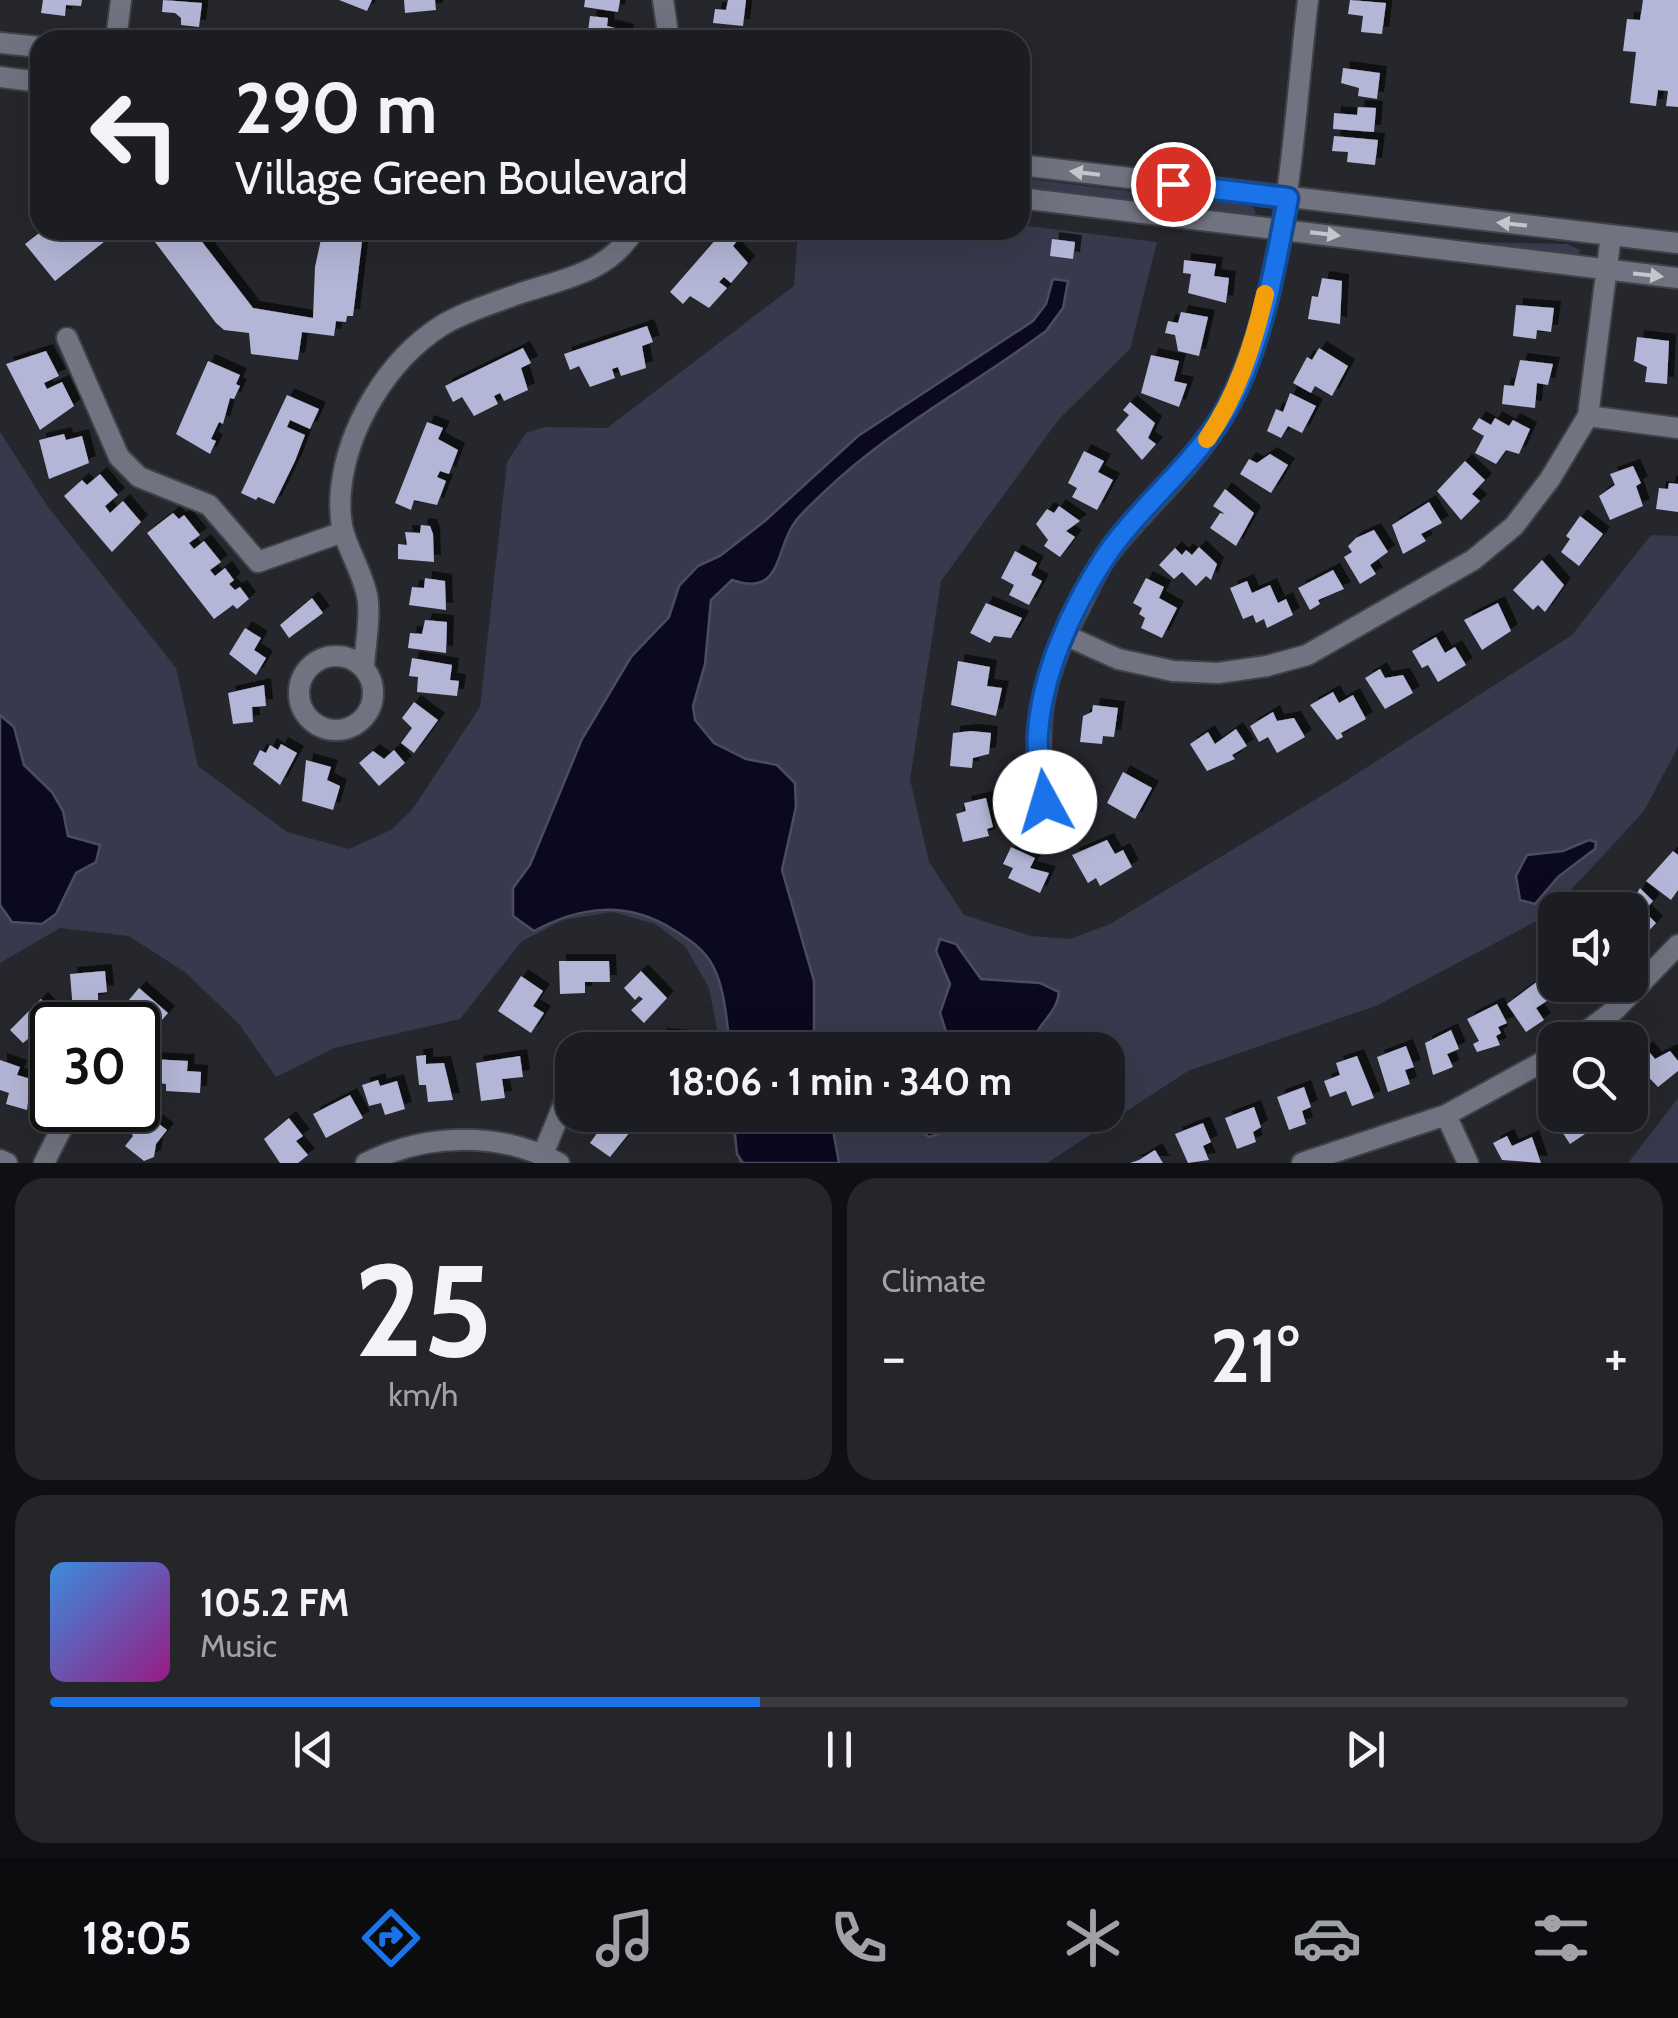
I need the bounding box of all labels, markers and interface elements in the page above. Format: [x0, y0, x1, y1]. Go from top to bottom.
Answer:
text: 290 m [235, 65, 437, 151]
icon: left [70, 70, 200, 200]
pin [1131, 142, 1216, 227]
text: Village Green Boulevard [235, 151, 688, 205]
icon: arrive [1146, 157, 1201, 212]
one-way arrow [1068, 165, 1100, 181]
one-way arrow [1495, 216, 1527, 232]
one-way arrow [1310, 226, 1342, 242]
one-way arrow [1632, 267, 1664, 283]
position arrow [993, 750, 1097, 854]
map controls [1538, 892, 1648, 1132]
button: sound [1538, 892, 1648, 1002]
speed limit sign: 30 [30, 1002, 160, 1132]
button: search [1538, 1022, 1648, 1132]
text: 18:06 · 1 min · 340 m [668, 1058, 1012, 1105]
text: 25 [354, 1231, 493, 1389]
text: Climate [882, 1261, 986, 1300]
text: 21° [1210, 1310, 1299, 1401]
text: − [882, 1323, 906, 1390]
text: + [1604, 1323, 1628, 1390]
text: km/h [388, 1375, 458, 1414]
text: 105.2 FM [200, 1579, 349, 1626]
text: Music [200, 1626, 277, 1665]
icon: previous [286, 1722, 341, 1777]
icon: pause [812, 1722, 867, 1777]
icon: next [1338, 1722, 1393, 1777]
icon: directions [356, 1903, 426, 1973]
icon: music [590, 1903, 660, 1973]
icon: phone [824, 1903, 894, 1973]
icon: climate [1058, 1903, 1128, 1973]
icon: car [1292, 1903, 1362, 1973]
icon: filters [1526, 1903, 1596, 1973]
text: 18:05 [82, 1911, 192, 1965]

